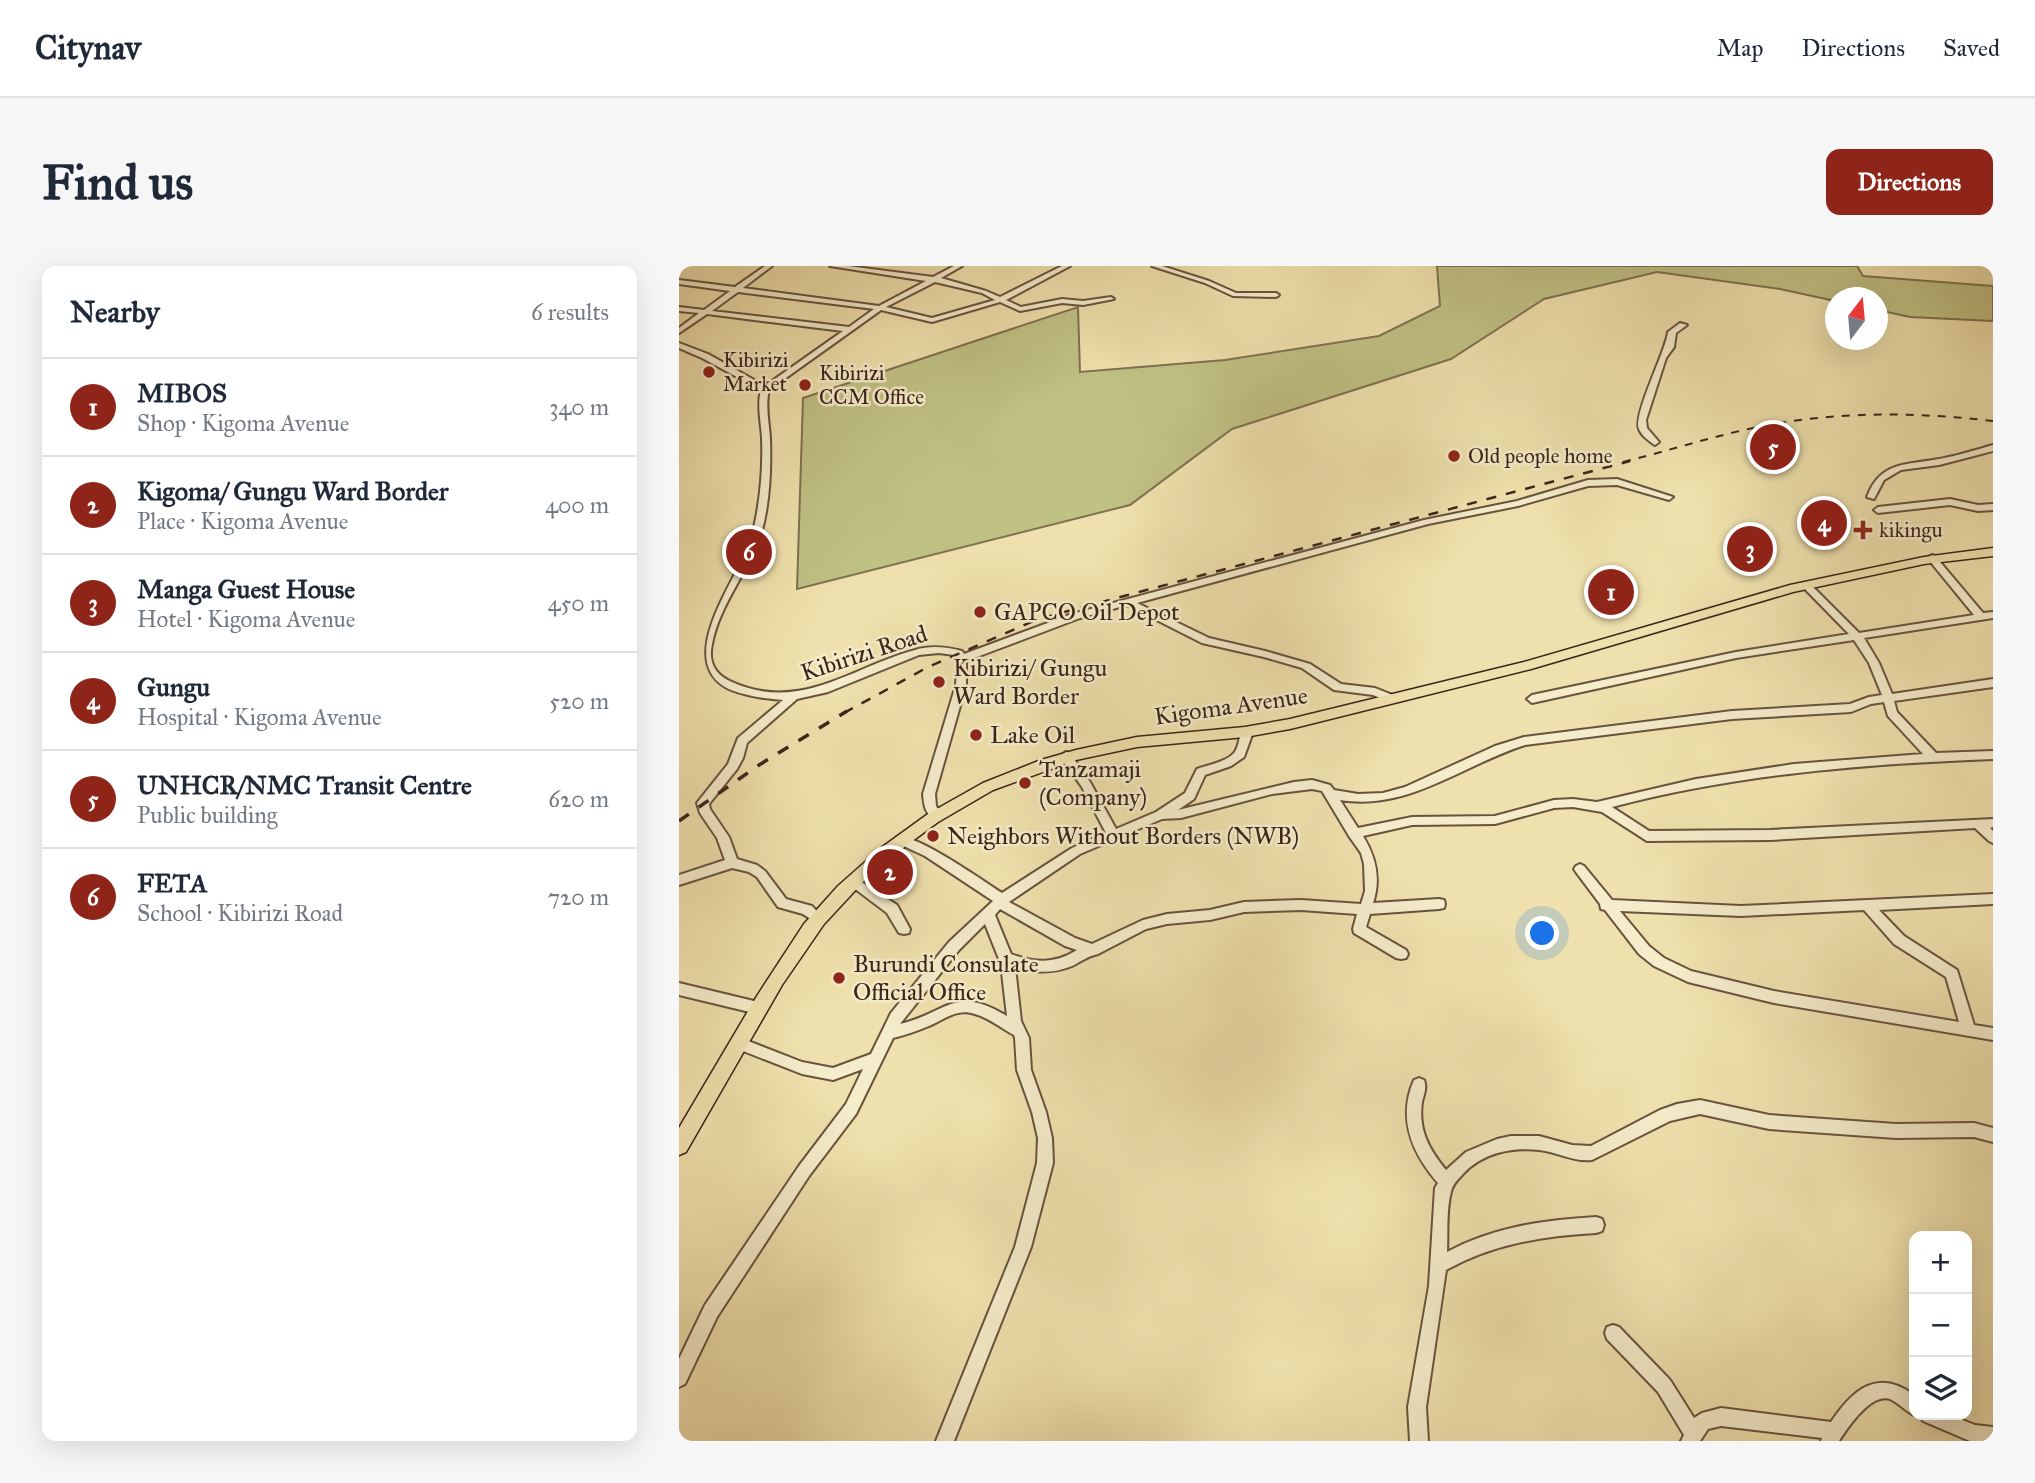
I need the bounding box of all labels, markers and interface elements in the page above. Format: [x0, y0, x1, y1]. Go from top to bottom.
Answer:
text: Citynav [35, 28, 141, 68]
text: Map [1717, 33, 1764, 63]
text: Directions [1802, 33, 1905, 63]
text: Saved [1943, 33, 2000, 63]
button: Directions [1826, 149, 1993, 215]
text: Find us [42, 153, 193, 212]
north arrow [1825, 287, 1888, 350]
text: Nearby [70, 294, 160, 330]
text: 6 results [531, 298, 609, 326]
place label: Kibirizi Market [723, 347, 789, 397]
place label: Kibirizi CCM Office [819, 360, 924, 410]
marker: Kibirizi Market [701, 364, 717, 380]
text: MIBOS [137, 377, 227, 409]
marker: Kibirizi CCM Office [797, 377, 813, 393]
text: 1 [88, 393, 98, 421]
text: 340 m [549, 393, 609, 421]
text: Shop · Kigoma Avenue [137, 409, 349, 437]
pin: 5 [1750, 421, 1796, 473]
place label: Old people home [1468, 443, 1613, 469]
marker: Old people home [1446, 448, 1462, 464]
text: Kigoma/ Gungu Ward Border [137, 475, 449, 507]
text: 2 [87, 491, 99, 519]
text: 400 m [545, 491, 609, 519]
pin: 4 [1801, 497, 1847, 549]
text: Place · Kigoma Avenue [137, 507, 348, 535]
place label: kikingu [1879, 517, 1943, 543]
marker: kikingu [1853, 520, 1873, 540]
pin: 3 [1727, 523, 1773, 575]
pin: 6 [726, 526, 772, 578]
pin: 1 [1588, 566, 1634, 618]
text: Manga Guest House [137, 573, 355, 605]
text: 3 [88, 589, 98, 617]
text: 450 m [548, 589, 609, 617]
place label: GAPCO Oil Depot [994, 597, 1180, 627]
marker: GAPCO Oil Depot [972, 604, 988, 620]
text: Hotel · Kigoma Avenue [137, 605, 355, 633]
street label: Kibirizi Road [797, 618, 931, 688]
place label: Kibirizi/ Gungu Ward Border [953, 653, 1107, 711]
text: Gungu [137, 671, 210, 703]
marker: Kibirizi/ Gungu Ward Border [931, 674, 947, 690]
street label: Kigoma Avenue [1152, 680, 1310, 732]
text: 4 [87, 687, 99, 715]
text: 520 m [549, 687, 609, 715]
text: Hospital · Kigoma Avenue [137, 703, 382, 731]
place label: Lake Oil [990, 720, 1076, 750]
marker: Lake Oil [968, 727, 984, 743]
place label: Tanzamaji (Company) [1039, 754, 1147, 812]
text: UNHCR/NMC Transit Centre [137, 769, 472, 801]
marker: Tanzamaji (Company) [1017, 775, 1033, 791]
text: 5 [88, 785, 98, 813]
text: 620 m [548, 785, 609, 813]
text: Public building [137, 801, 277, 829]
place label: Neighbors Without Borders (NWB) [947, 821, 1299, 851]
marker: Neighbors Without Borders (NWB) [925, 828, 941, 844]
pin: 2 [867, 846, 913, 898]
text: FETA [137, 867, 207, 899]
text: 6 [87, 883, 99, 911]
text: 720 m [548, 883, 609, 911]
text: School · Kibirizi Road [137, 899, 343, 927]
your location [1525, 916, 1559, 950]
place label: Burundi Consulate Official Office [853, 949, 1039, 1007]
marker: Burundi Consulate Official Office [831, 970, 847, 986]
map controls [1909, 1231, 1972, 1420]
button: + [1909, 1231, 1972, 1294]
button: − [1909, 1294, 1972, 1357]
button: layers [1909, 1357, 1972, 1420]

